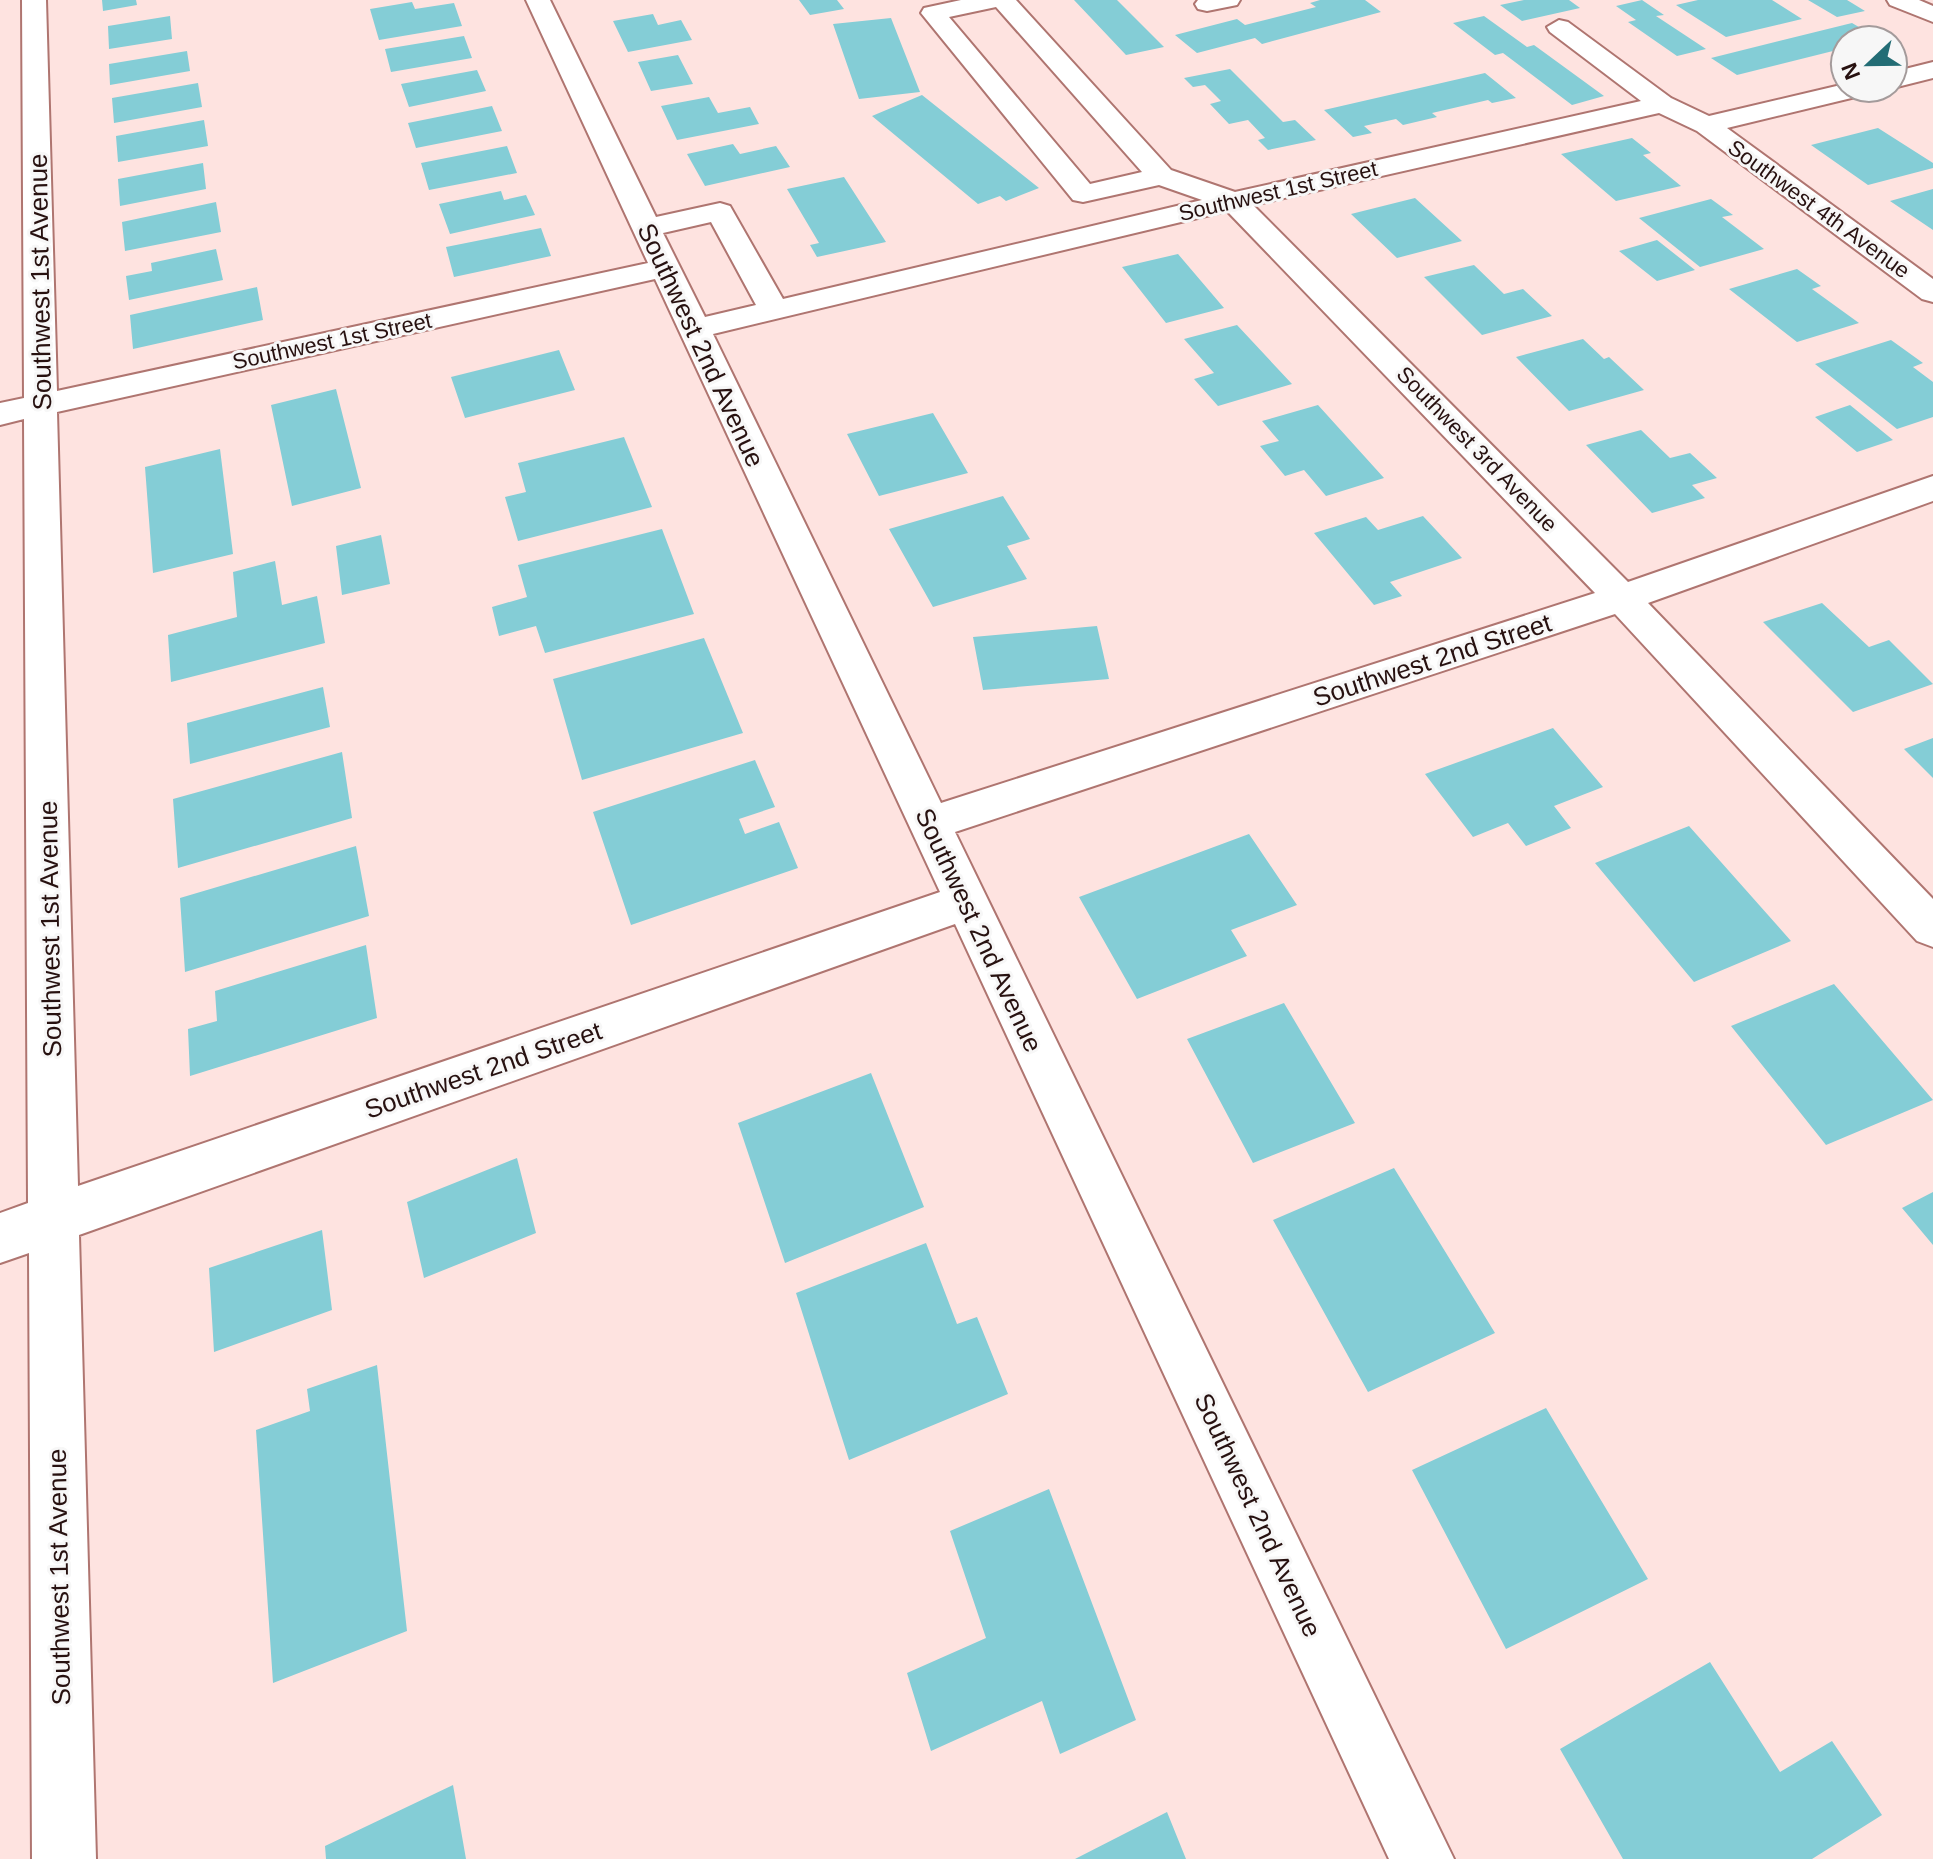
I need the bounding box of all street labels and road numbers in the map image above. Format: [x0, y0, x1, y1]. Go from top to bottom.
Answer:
street label: Southwest 4th Avenue [1723, 135, 1915, 283]
street label: Southwest 1st Avenue [23, 153, 57, 411]
street label: Southwest 1st Street [1176, 156, 1380, 226]
street label: Southwest 2nd Avenue [631, 218, 771, 472]
street label: Southwest 1st Street [230, 308, 434, 374]
street label: Southwest 3rd Avenue [1392, 361, 1562, 537]
street label: Southwest 2nd Street [1309, 607, 1556, 713]
street label: Southwest 1st Avenue [33, 800, 67, 1058]
street label: Southwest 2nd Avenue [909, 803, 1049, 1057]
street label: Southwest 2nd Street [361, 1015, 606, 1125]
street label: Southwest 2nd Avenue [1188, 1388, 1328, 1642]
street label: Southwest 1st Avenue [42, 1448, 76, 1706]

